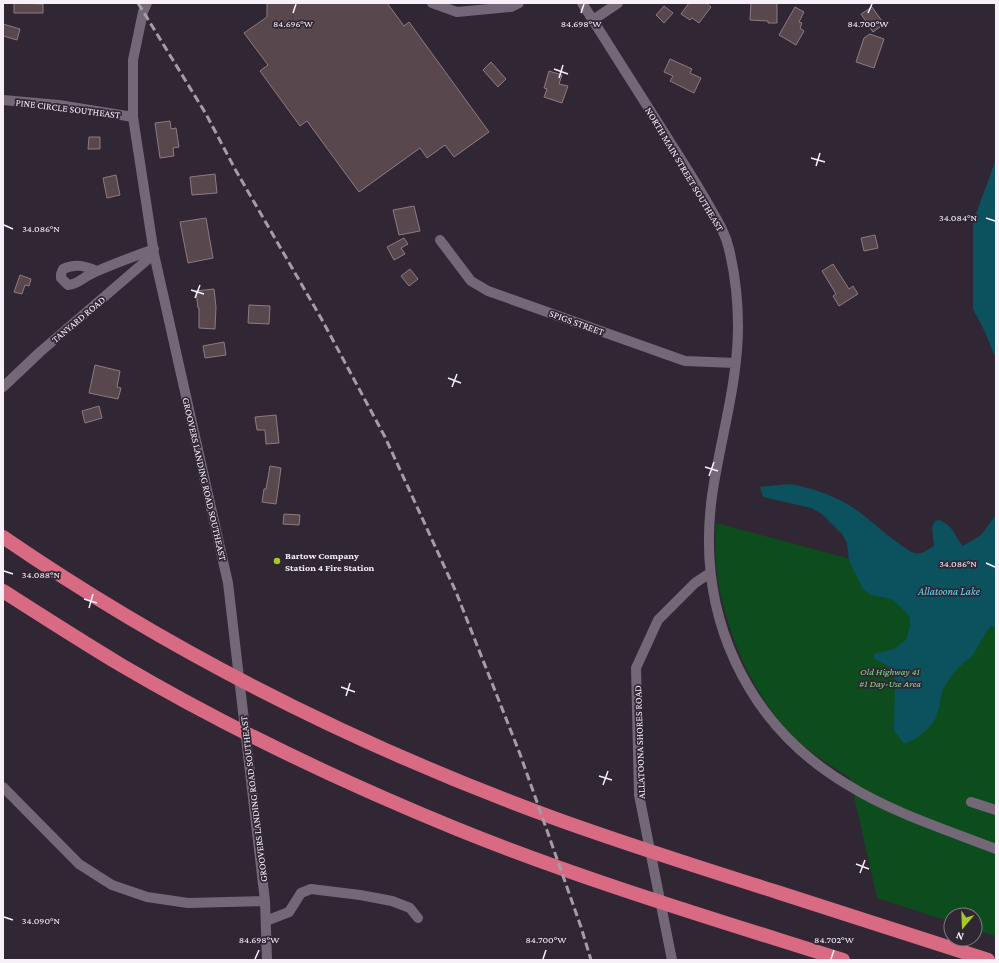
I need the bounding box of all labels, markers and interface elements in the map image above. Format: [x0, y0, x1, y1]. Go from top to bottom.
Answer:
text: 84.696°W [273, 18, 314, 29]
text: 84.698°W [561, 18, 602, 29]
text: 84.700°W [847, 18, 889, 29]
street label: PINE CIRCLE SOUTHEAST [15, 97, 122, 120]
street label: NORTH MAIN STREET SOUTHEAST [643, 105, 726, 234]
text: 34.084°N [939, 212, 977, 223]
text: 34.086°N [22, 223, 60, 234]
street label: TANYARD ROAD [49, 294, 108, 345]
street label: SPIGS STREET [548, 307, 606, 338]
street label: GROOVERS LANDING ROAD SOUTHEAST [180, 396, 229, 562]
place label: Bartow Company Station 4 Fire Station [285, 550, 375, 573]
marker: Bartow Company Station 4 Fire Station [272, 556, 282, 566]
text: 34.086°N [939, 558, 977, 569]
text: 34.088°N [22, 569, 61, 580]
water label: Allatoona Lake [917, 585, 981, 597]
park label: Old Highway 41 #1 Day-Use Area [859, 666, 921, 689]
street label: ALLATOONA SHORES ROAD [632, 685, 647, 799]
street label: GROOVERS LANDING ROAD SOUTHEAST [238, 715, 269, 883]
north arrow [943, 907, 983, 947]
text: 34.090°N [22, 915, 61, 926]
text: N [954, 929, 965, 943]
text: 84.698°W [239, 934, 280, 945]
text: 84.700°W [525, 934, 567, 945]
text: 84.702°W [814, 934, 855, 945]

